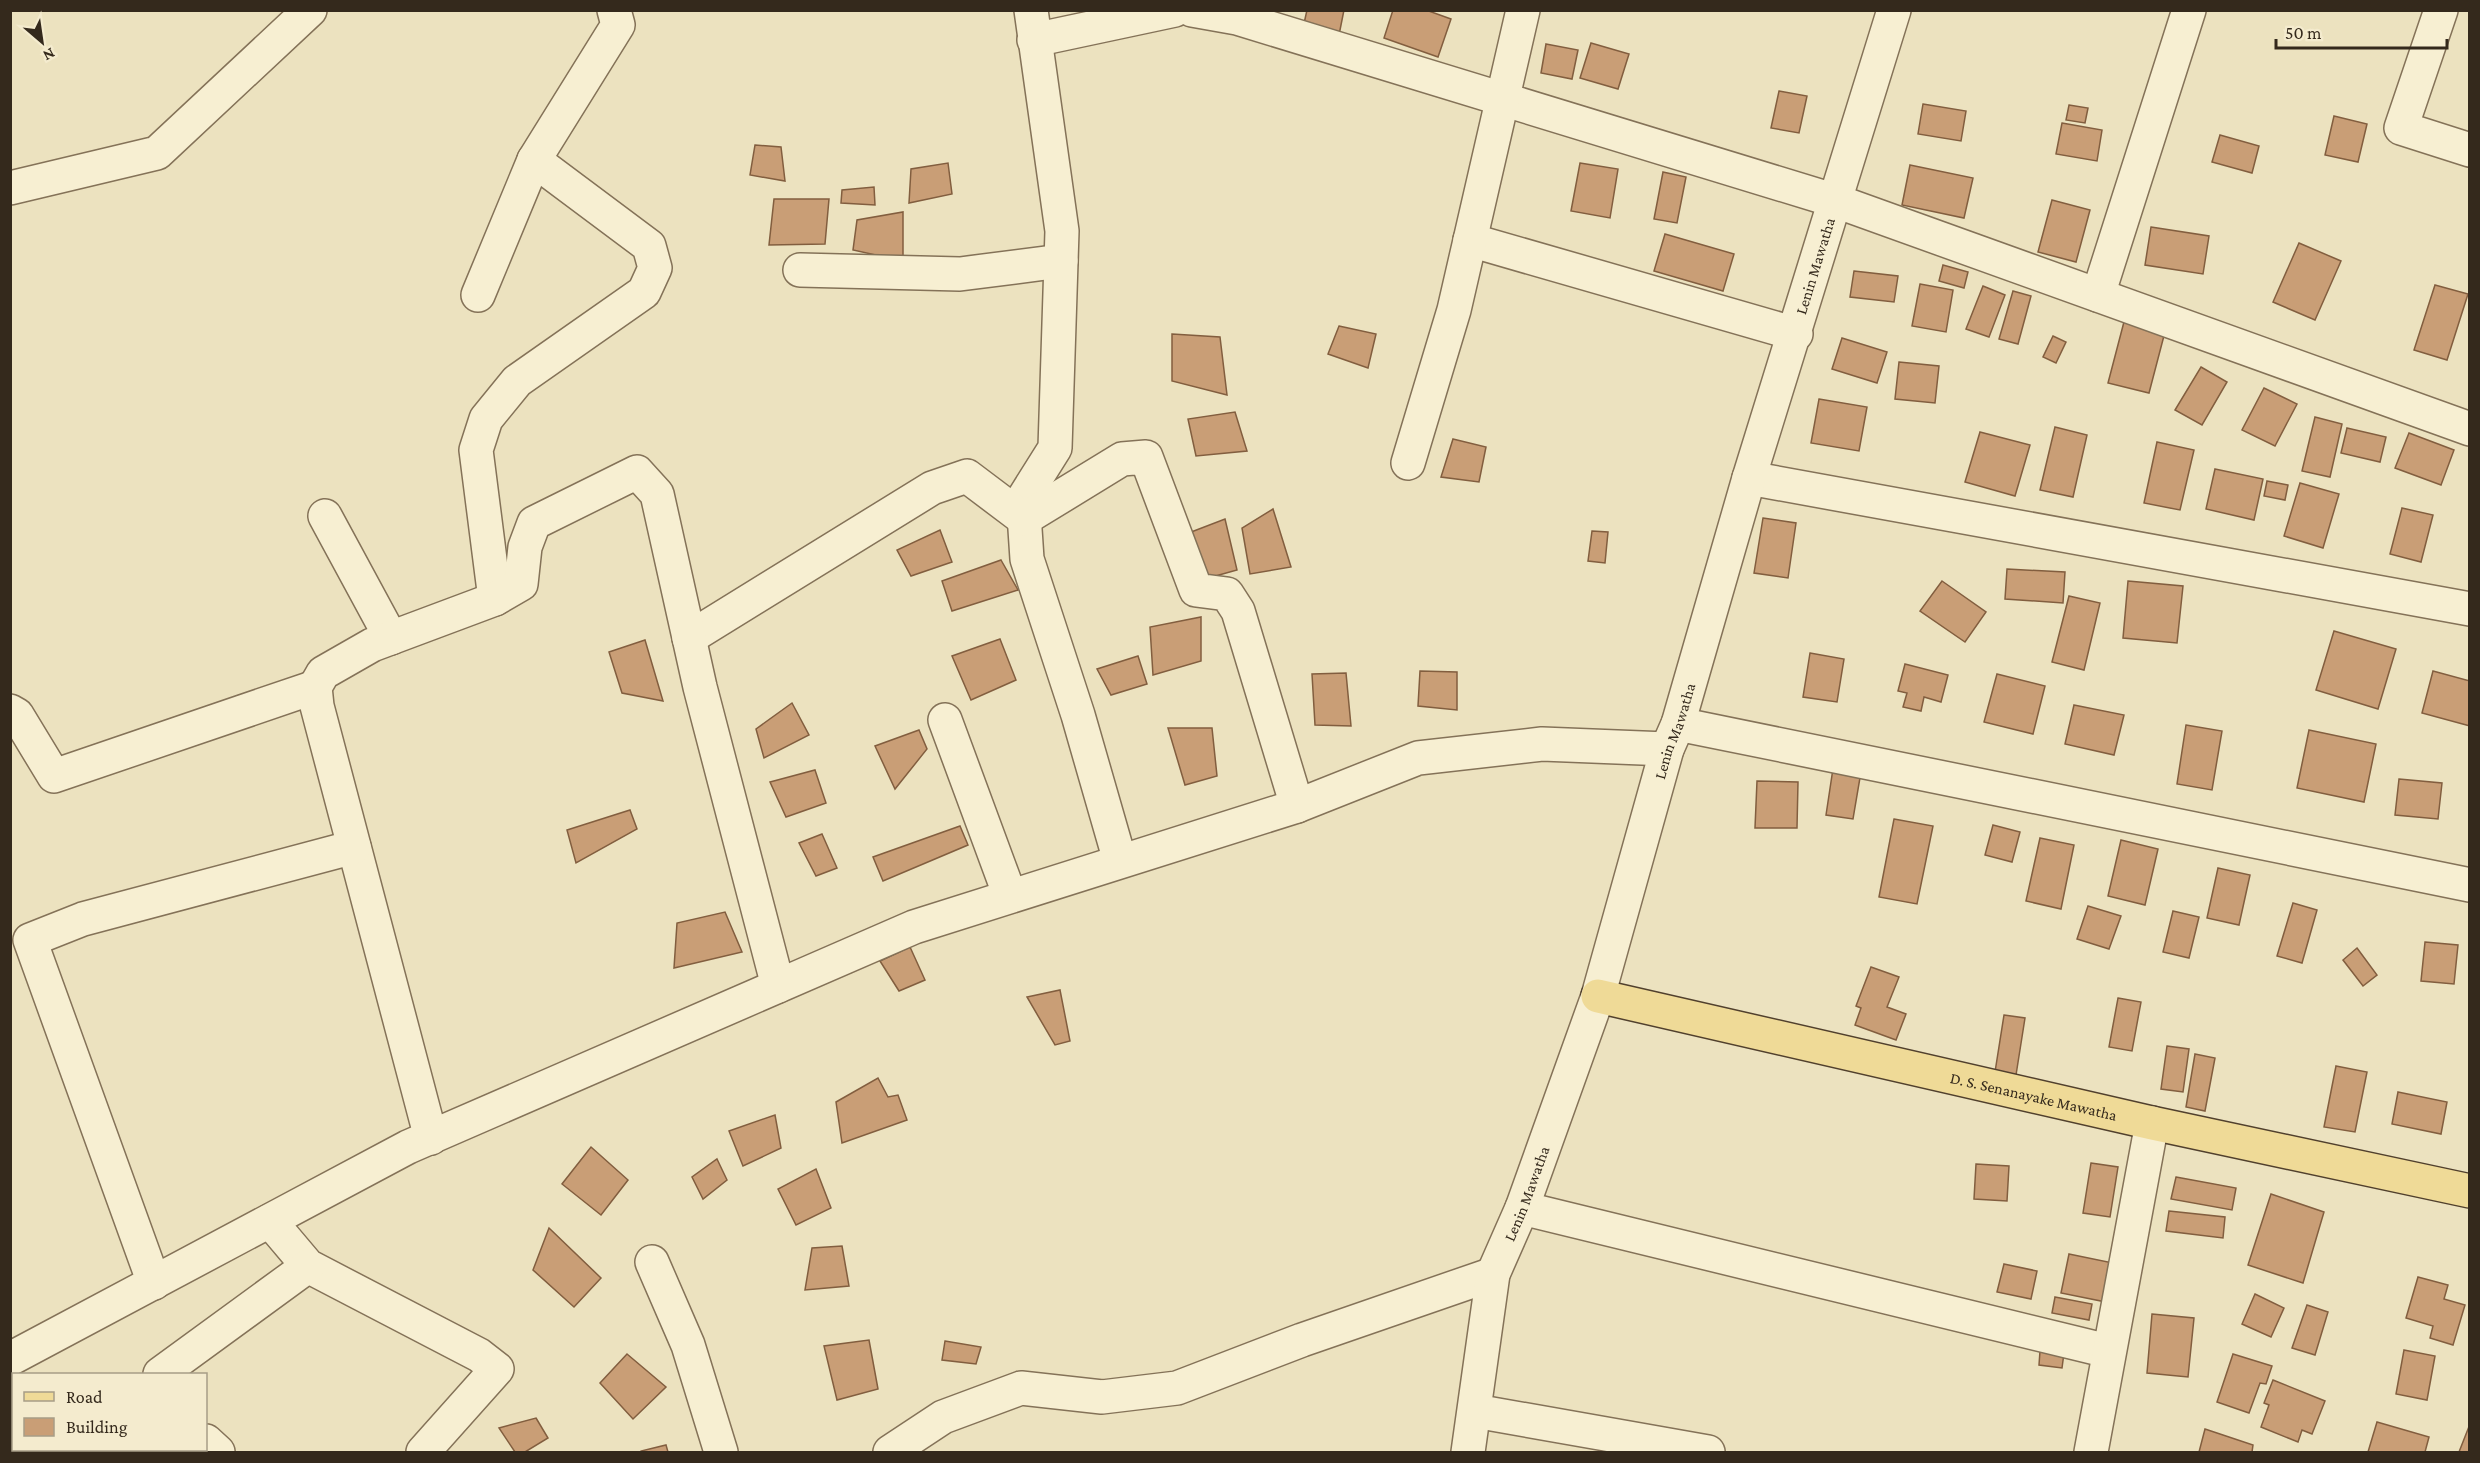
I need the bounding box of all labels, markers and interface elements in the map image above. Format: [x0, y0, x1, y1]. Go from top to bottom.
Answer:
north arrow [12, 12, 72, 72]
scale bar [2276, 12, 2447, 50]
text: 50 m [2285, 23, 2322, 43]
text: N [40, 45, 58, 65]
street label: Lenin Mawatha [1792, 215, 1838, 316]
street label: Lenin Mawatha [1651, 681, 1699, 781]
street label: D. S. Senanayake Mawatha [1949, 1069, 2119, 1124]
street label: Lenin Mawatha [1501, 1143, 1553, 1244]
legend [12, 1373, 207, 1451]
text: Road [66, 1387, 103, 1407]
text: Building [66, 1417, 128, 1437]

